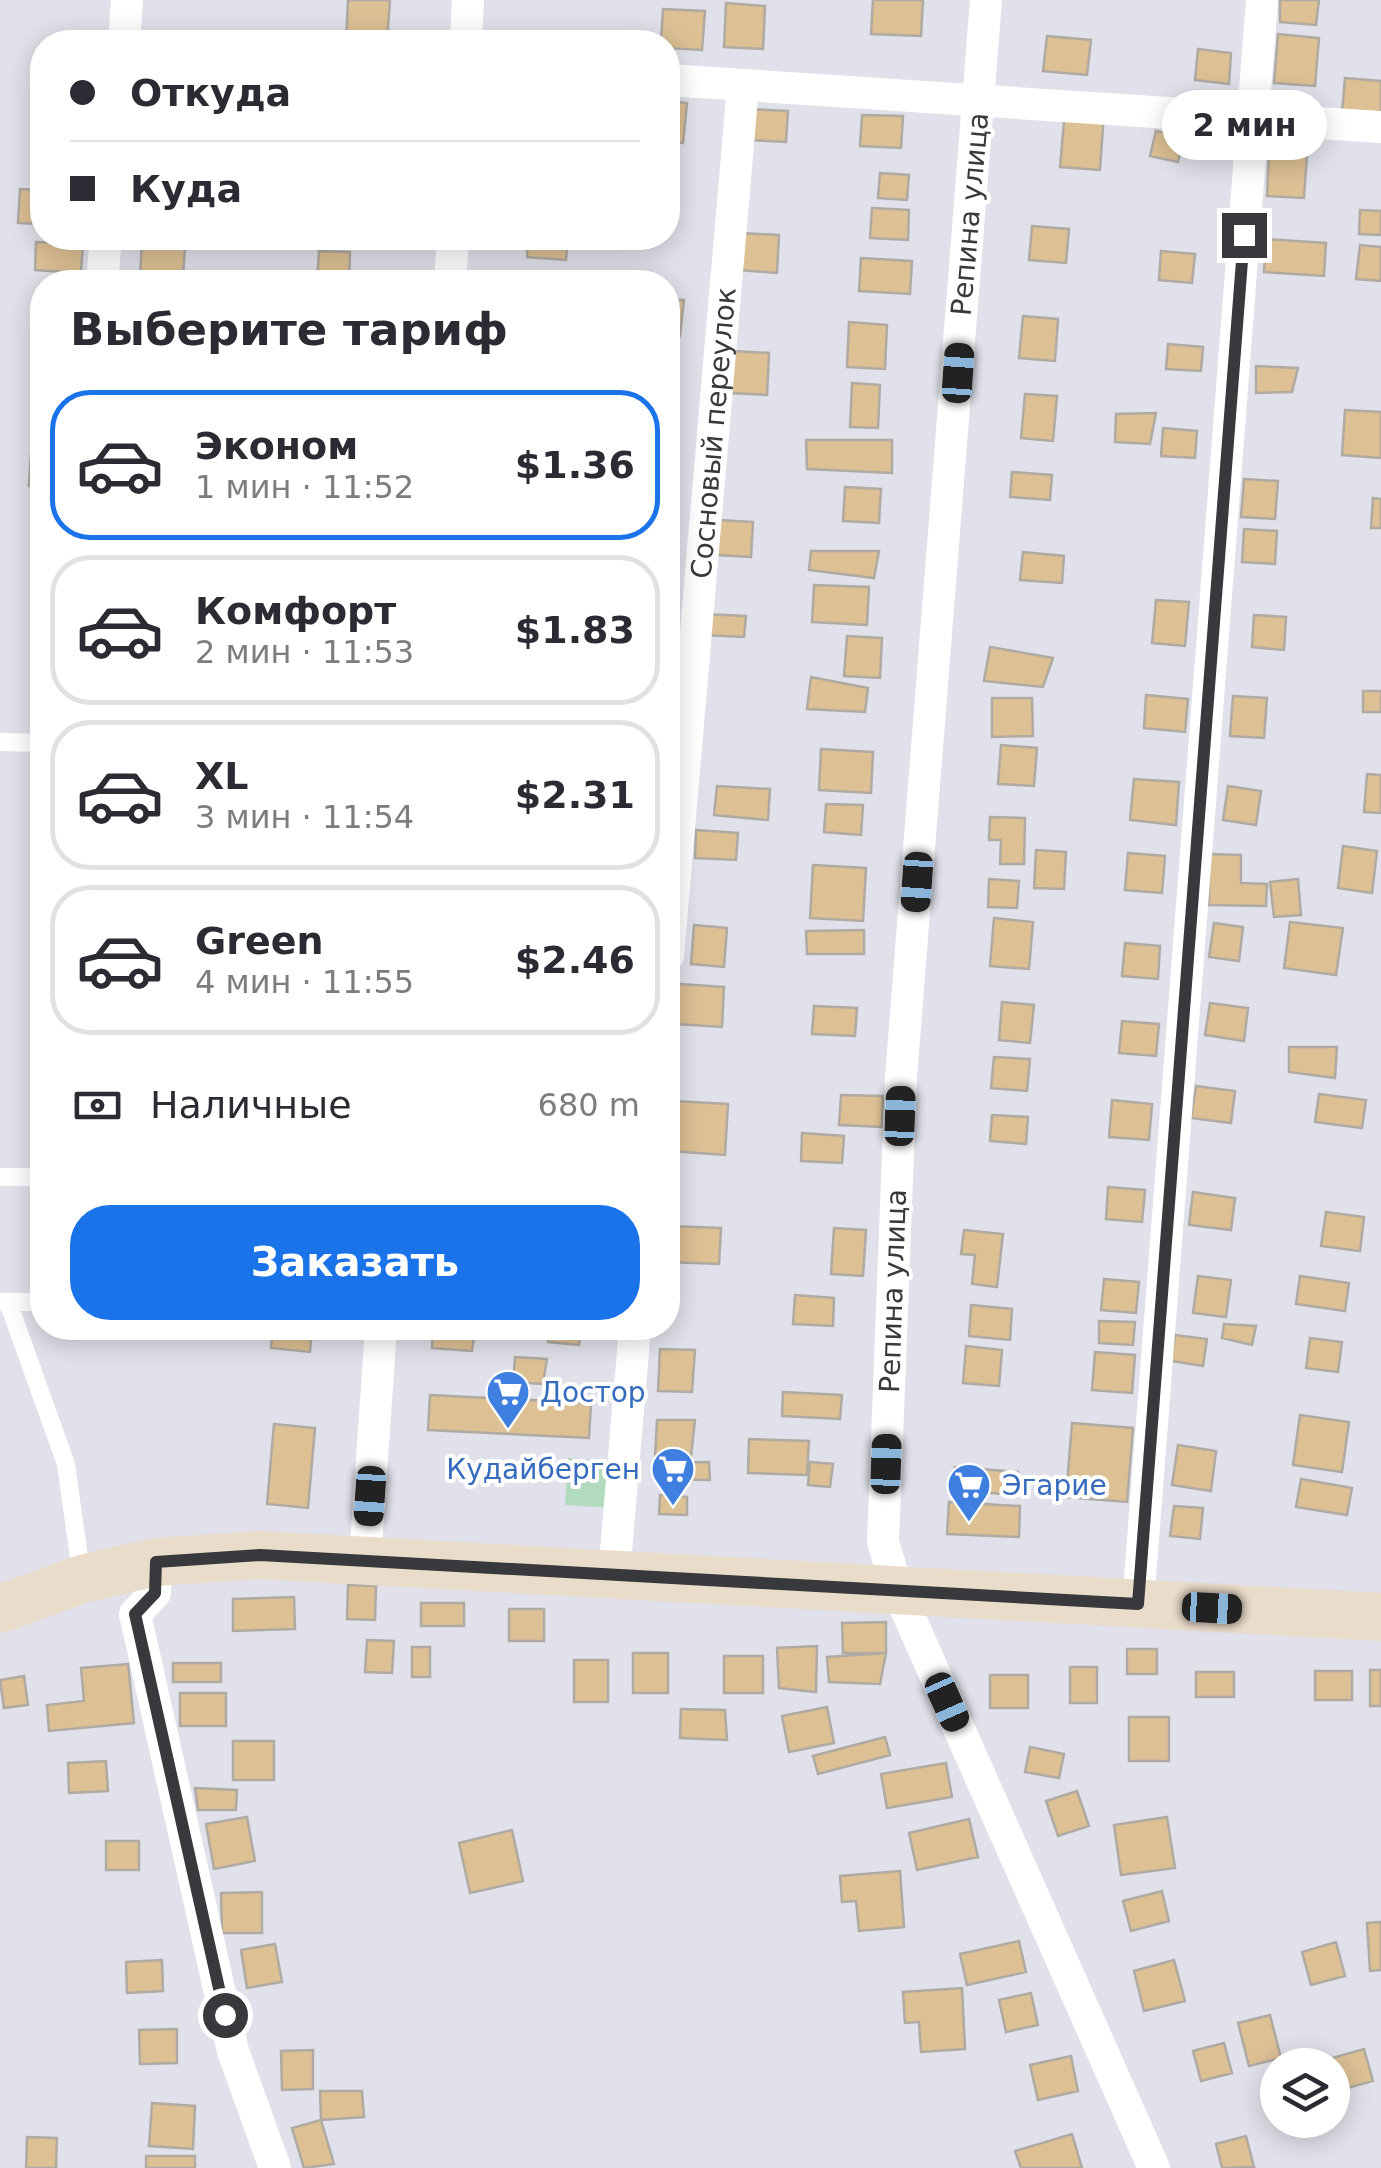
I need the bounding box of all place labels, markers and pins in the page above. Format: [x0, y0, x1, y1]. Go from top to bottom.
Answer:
supermarket icon: Достор [485, 1369, 531, 1430]
place label: Достор [540, 1376, 646, 1409]
supermarket icon: Кудайберген [650, 1446, 696, 1507]
place label: Кудайберген [446, 1453, 640, 1486]
supermarket icon: Эгарие [946, 1462, 992, 1523]
place label: Эгарие [1002, 1469, 1107, 1502]

